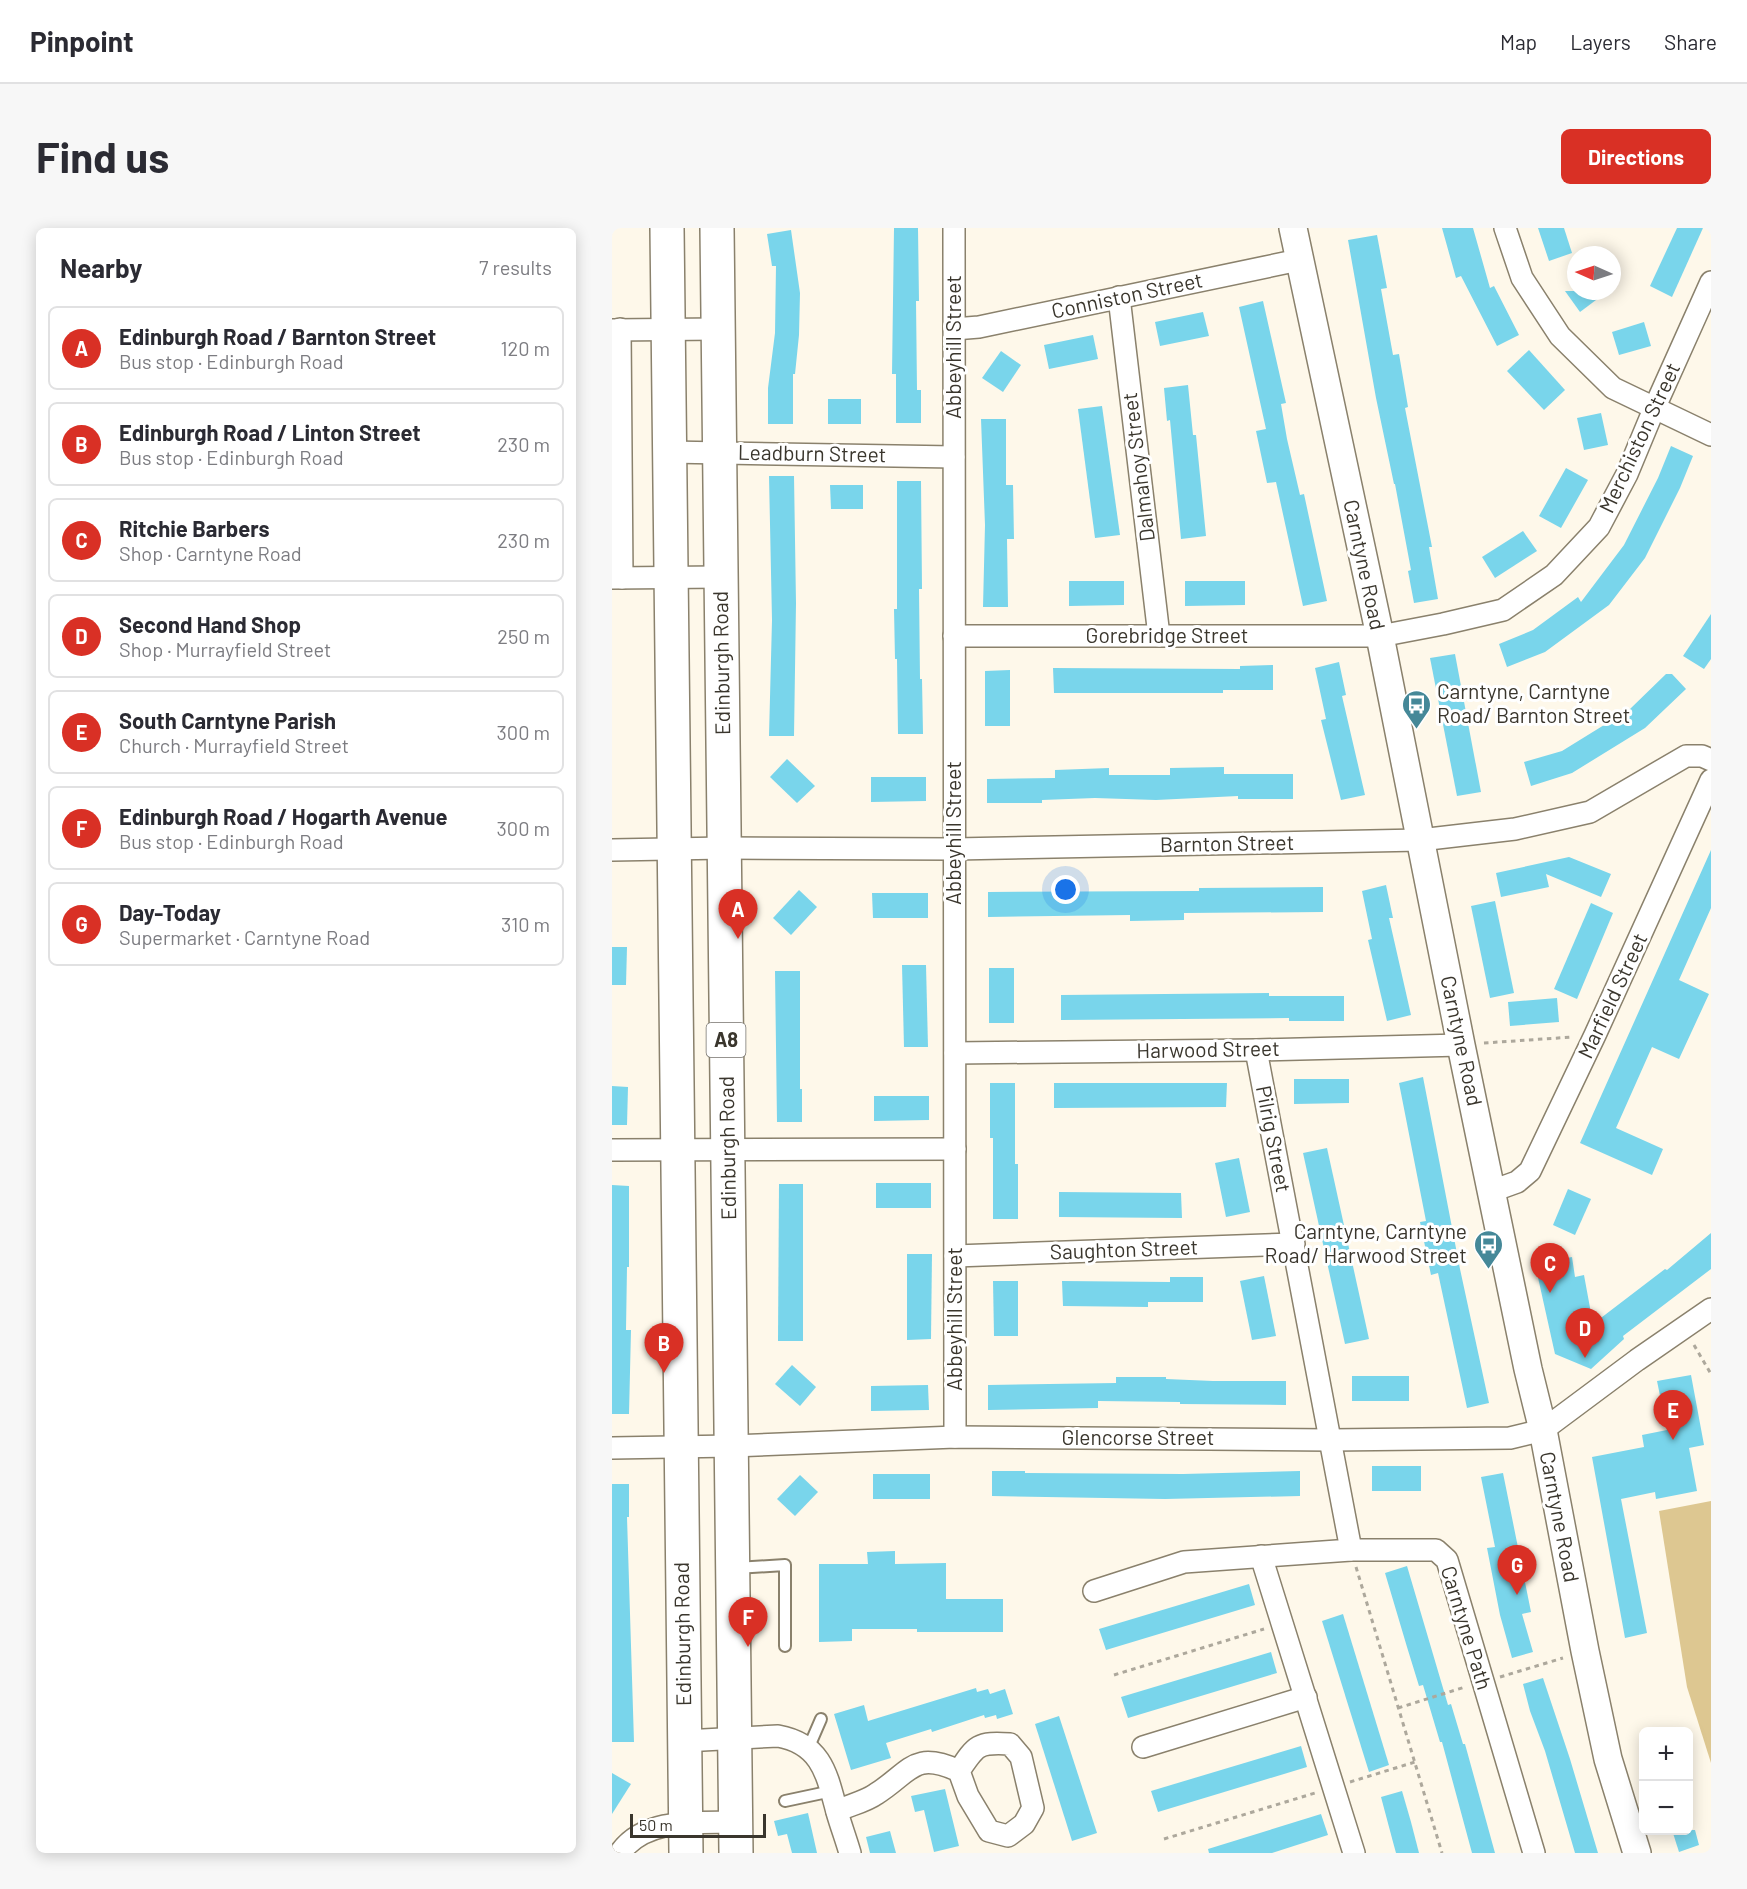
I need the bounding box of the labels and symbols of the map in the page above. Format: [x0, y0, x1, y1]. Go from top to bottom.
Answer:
north arrow [1567, 246, 1621, 300]
street label: Conniston Street [1049, 266, 1205, 323]
street label: Abbeyhill Street [940, 275, 965, 419]
street label: Merchiston Street [1593, 358, 1684, 517]
street label: Dalmahoy Street [1116, 391, 1159, 543]
street label: Leadburn Street [738, 439, 886, 466]
street label: Carntyne Road [1339, 497, 1391, 632]
street label: Edinburgh Road [707, 591, 734, 735]
street label: Gorebridge Street [1086, 622, 1248, 647]
place label: Carntyne, Carntyne Road/ Barnton Street [1437, 678, 1630, 727]
bus stop icon: Carntyne, Carntyne Road/ Barnton Street [1400, 688, 1432, 730]
street label: Abbeyhill Street [940, 761, 965, 905]
street label: Barnton Street [1160, 829, 1294, 856]
your location [1051, 875, 1080, 904]
pin: A [718, 890, 758, 939]
street label: Marfield Street [1572, 929, 1652, 1062]
street label: Carntyne Road [1436, 973, 1488, 1108]
road number: A8 [706, 1023, 746, 1057]
street label: Harwood Street [1136, 1035, 1280, 1062]
street label: Edinburgh Road [713, 1076, 740, 1220]
street label: Pilrig Street [1252, 1083, 1297, 1194]
place label: Carntyne, Carntyne Road/ Harwood Street [1265, 1218, 1467, 1267]
bus stop icon: Carntyne, Carntyne Road/ Harwood Street [1472, 1228, 1504, 1270]
street label: Saughton Street [1049, 1233, 1199, 1264]
pin: C [1530, 1244, 1570, 1293]
street label: Abbeyhill Street [941, 1247, 966, 1391]
pin: D [1566, 1308, 1604, 1358]
pin: B [644, 1324, 684, 1373]
pin: E [1654, 1390, 1692, 1440]
street label: Glencorse Street [1062, 1424, 1214, 1449]
street label: Carntyne Road [1536, 1449, 1585, 1584]
pin: G [1498, 1546, 1536, 1595]
street label: Edinburgh Road [668, 1562, 695, 1706]
street label: Carntyne Path [1437, 1563, 1498, 1693]
pin: F [728, 1598, 768, 1647]
scale bar [630, 1811, 766, 1838]

